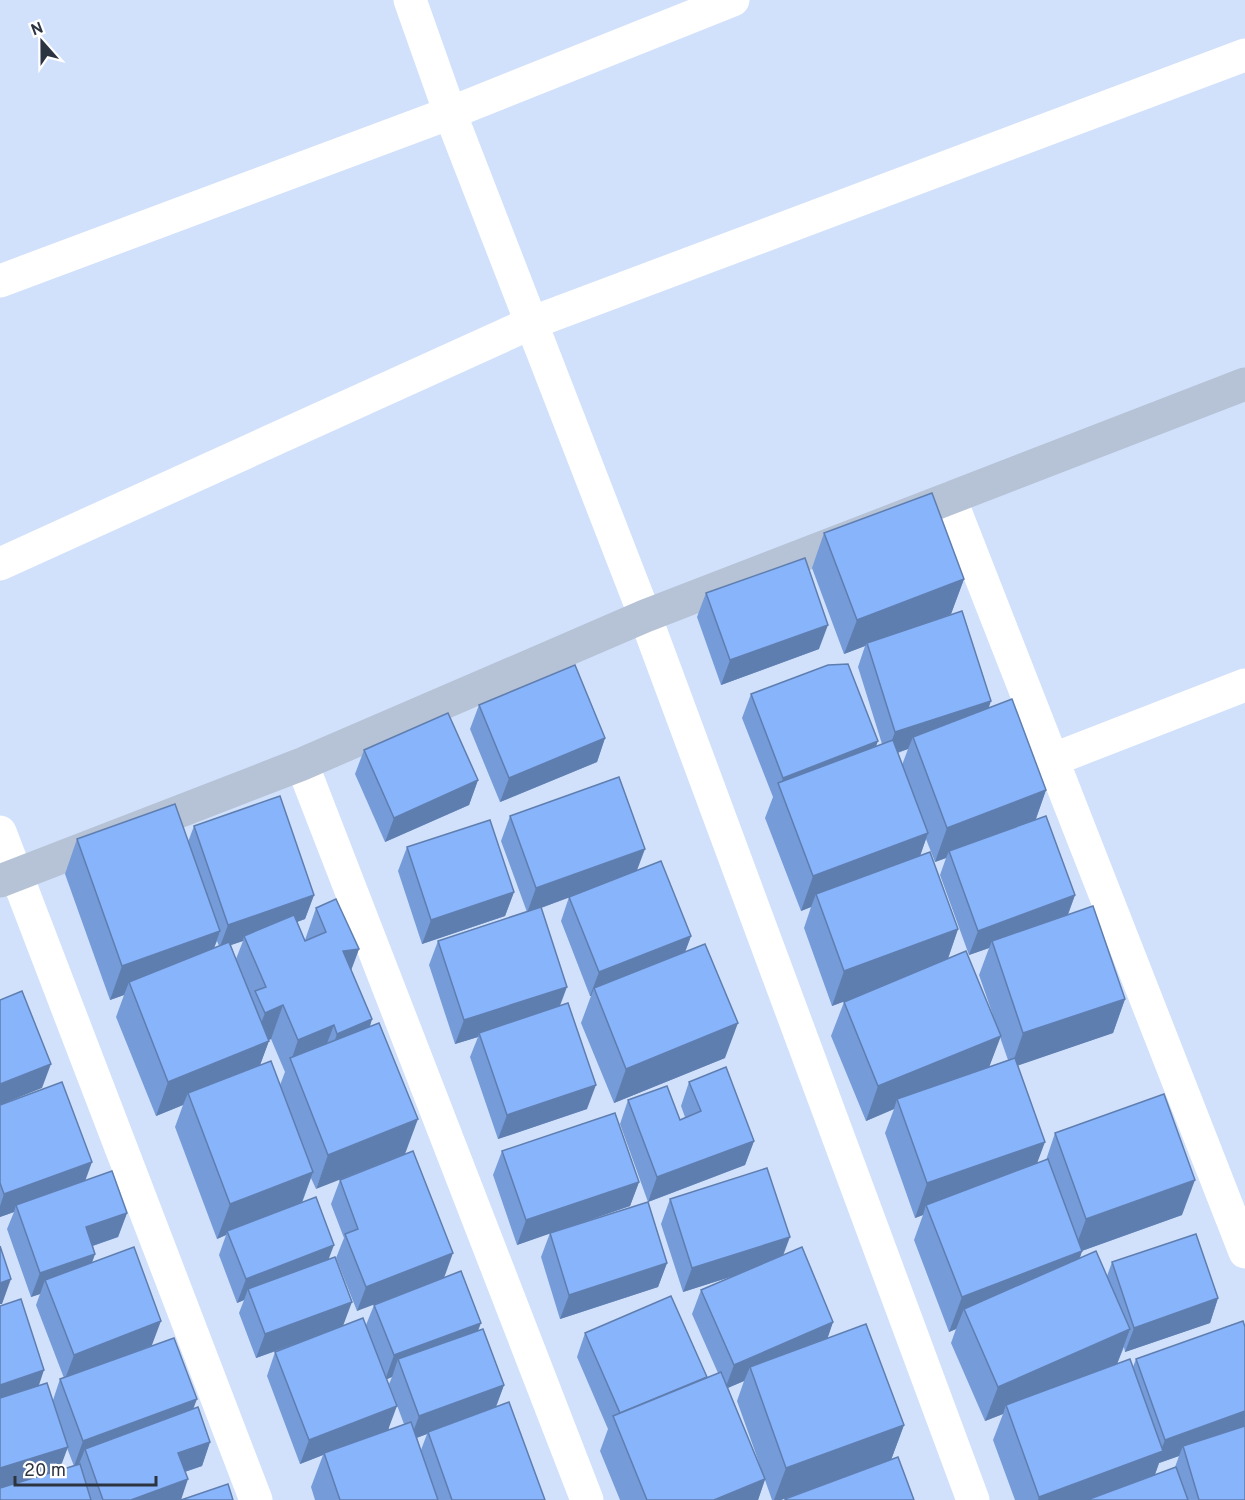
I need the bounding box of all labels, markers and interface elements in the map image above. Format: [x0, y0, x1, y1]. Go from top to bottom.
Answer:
north arrow [12, 12, 72, 72]
text: N [28, 18, 46, 41]
scale bar [15, 1449, 156, 1487]
text: 20 m [24, 1460, 66, 1483]

